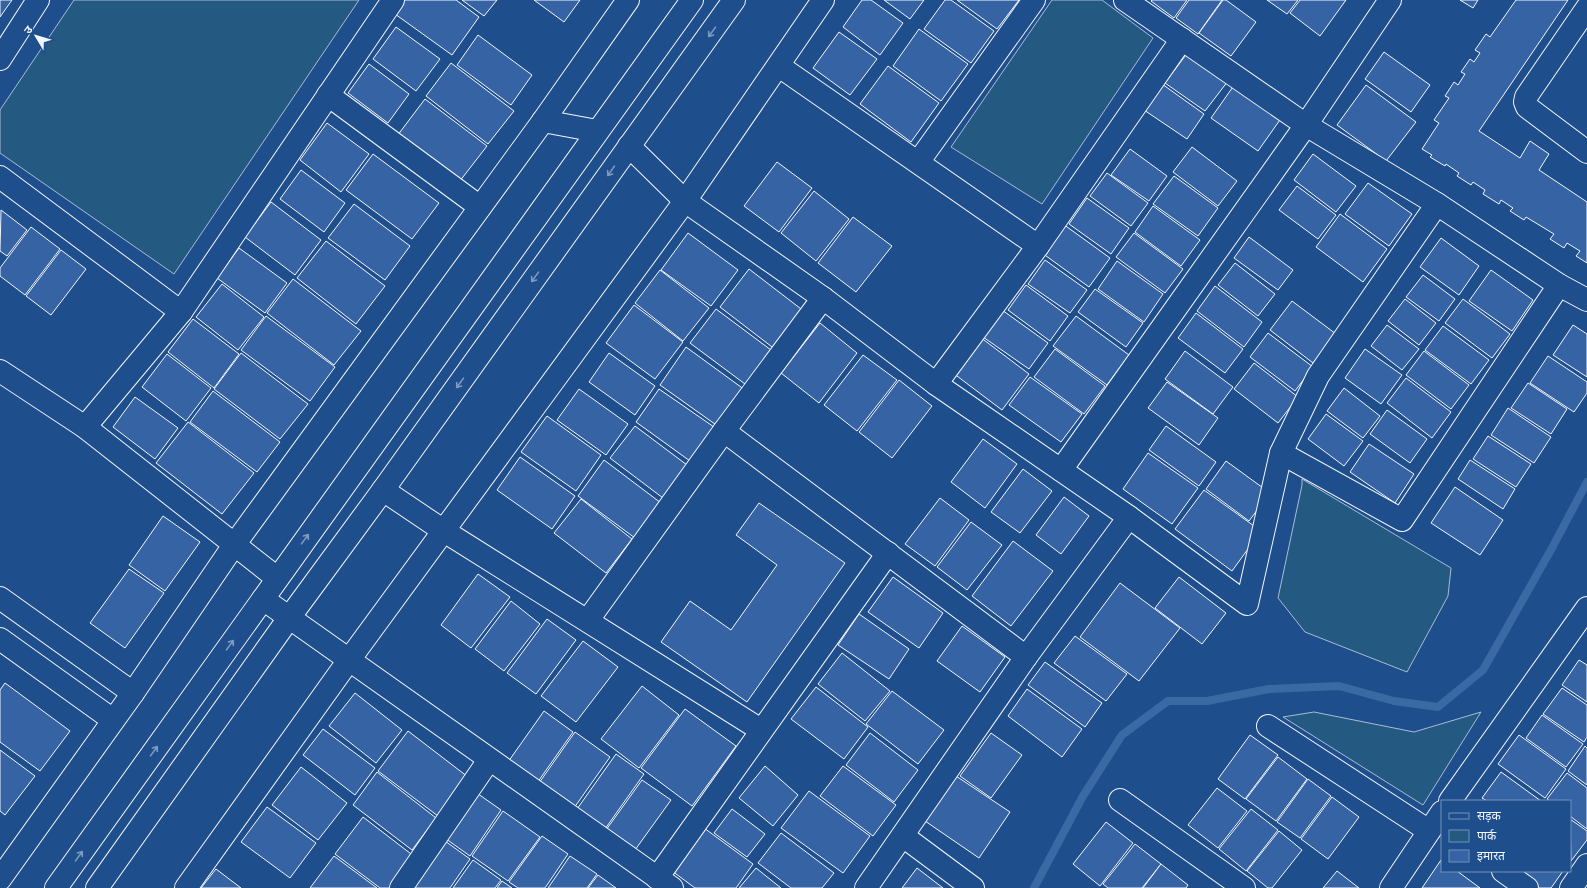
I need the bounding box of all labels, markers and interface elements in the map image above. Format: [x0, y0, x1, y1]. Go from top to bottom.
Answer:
north arrow [16, 16, 56, 56]
text: उ [21, 23, 35, 36]
one-way arrow [708, 26, 716, 37]
one-way arrow [607, 165, 615, 176]
one-way arrow [531, 271, 539, 282]
one-way arrow [456, 377, 464, 388]
one-way arrow [301, 534, 309, 545]
one-way arrow [226, 640, 234, 651]
one-way arrow [150, 746, 159, 757]
legend [1441, 800, 1571, 872]
text: सड़क [1477, 808, 1502, 823]
text: पार्क [1477, 828, 1497, 843]
text: इमारत [1477, 848, 1506, 863]
one-way arrow [74, 851, 83, 862]

